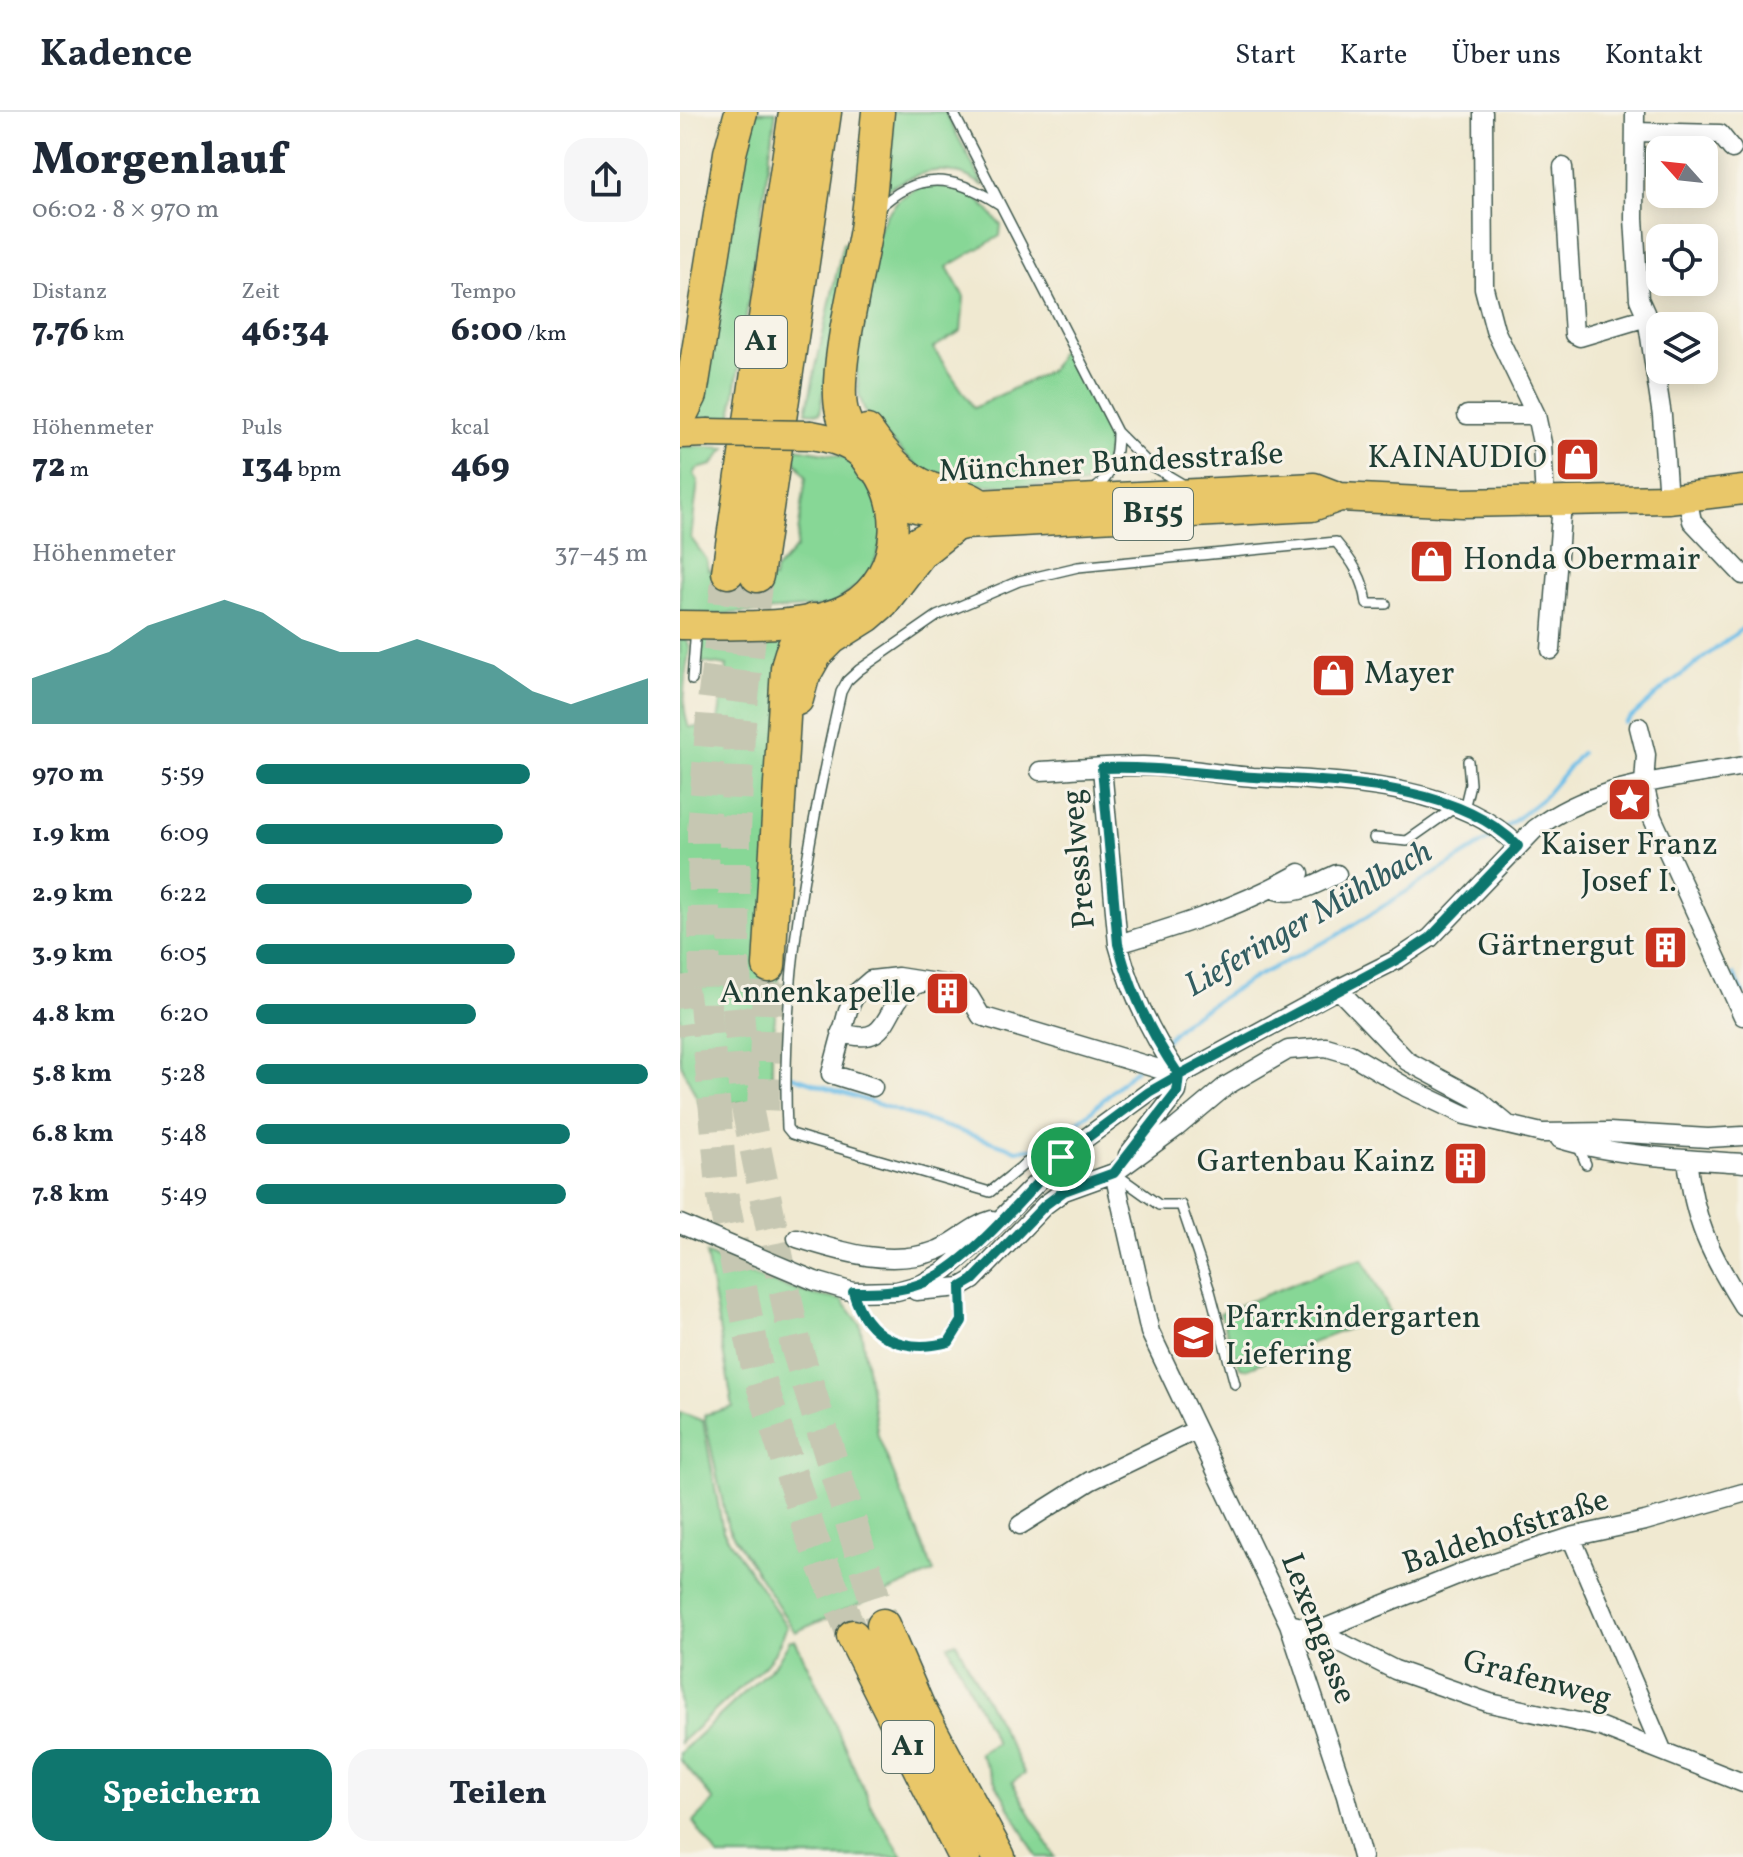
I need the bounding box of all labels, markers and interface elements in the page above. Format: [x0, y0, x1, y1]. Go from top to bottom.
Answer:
text: Kadence [40, 29, 192, 82]
text: Start [1235, 36, 1296, 75]
text: Karte [1340, 36, 1407, 75]
text: Über uns [1451, 36, 1561, 75]
text: Kontakt [1605, 36, 1703, 75]
text: Morgenlauf [32, 131, 287, 192]
north arrow [1646, 136, 1718, 208]
map controls [1646, 136, 1718, 384]
button: share [564, 138, 648, 222]
text: 06:02 · 8 × 970 m [32, 192, 219, 228]
button: locate [1646, 224, 1718, 296]
text: Distanz [32, 277, 107, 308]
text: Zeit [241, 277, 280, 308]
text: Tempo [451, 277, 516, 308]
text: 7.76 [32, 308, 89, 355]
text: 46:34 [241, 308, 329, 355]
text: 6:00 [451, 308, 523, 355]
button: layers [1646, 312, 1718, 384]
road number: A1 [735, 316, 787, 368]
text: km [89, 319, 125, 350]
text: /km [523, 319, 567, 350]
text: Höhenmeter [32, 413, 154, 444]
text: Puls [241, 413, 283, 444]
text: kcal [451, 413, 490, 444]
street label: Münchner Bundesstraße [937, 433, 1285, 495]
shop icon: KAINAUDIO [1554, 435, 1602, 483]
place label: KAINAUDIO [1367, 437, 1547, 481]
text: 72 [32, 444, 65, 491]
text: 134 [241, 444, 293, 491]
text: 469 [451, 444, 510, 491]
text: m [65, 455, 89, 486]
text: bpm [293, 455, 342, 486]
road number: B155 [1113, 488, 1193, 540]
text: Höhenmeter [32, 536, 176, 572]
text: 37–45 m [554, 536, 648, 572]
shop icon: Honda Obermair [1408, 537, 1456, 585]
place label: Honda Obermair [1463, 539, 1700, 583]
shop icon: Mayer [1309, 651, 1357, 699]
place label: Mayer [1364, 653, 1454, 697]
text: 970 m [32, 756, 104, 792]
text: 5:59 [160, 756, 204, 792]
place icon: Kaiser Franz Josef I. [1605, 775, 1653, 823]
street label: Presslweg [1052, 787, 1108, 931]
text: 1.9 km [32, 816, 110, 852]
text: 6:09 [160, 816, 209, 852]
place label: Kaiser Franz Josef I. [1540, 824, 1718, 905]
water label: Lieferinger Mühlbach [1176, 830, 1442, 1010]
text: 2.9 km [32, 876, 113, 912]
text: 6:22 [160, 876, 207, 912]
building icon: Gärtnergut [1642, 923, 1690, 971]
place label: Gärtnergut [1478, 925, 1635, 969]
text: 3.9 km [32, 936, 113, 972]
text: 6:05 [160, 936, 207, 972]
building icon: Annenkapelle [923, 970, 971, 1018]
place label: Annenkapelle [720, 972, 916, 1016]
text: 4.8 km [32, 996, 115, 1032]
text: 6:20 [160, 996, 209, 1032]
text: 5.8 km [32, 1056, 112, 1092]
text: 5:28 [160, 1056, 206, 1092]
text: 6.8 km [32, 1116, 114, 1152]
text: 5:48 [160, 1116, 207, 1152]
pin [1027, 1123, 1095, 1191]
icon: arrive [1039, 1135, 1083, 1179]
building icon: Gartenbau Kainz [1442, 1139, 1490, 1187]
place label: Gartenbau Kainz [1197, 1141, 1435, 1185]
text: 7.8 km [32, 1176, 109, 1212]
text: 5:49 [160, 1176, 207, 1212]
place label: Pfarrkindergarten Liefering [1225, 1297, 1481, 1378]
school or university icon: Pfarrkindergarten Liefering [1170, 1313, 1218, 1361]
street label: Baldehofstraße [1397, 1479, 1615, 1587]
street label: Lexengasse [1268, 1547, 1366, 1711]
street label: Grafenweg [1458, 1640, 1616, 1722]
road number: A1 [882, 1721, 934, 1773]
button: Speichern [32, 1749, 332, 1841]
button: Teilen [348, 1749, 648, 1841]

